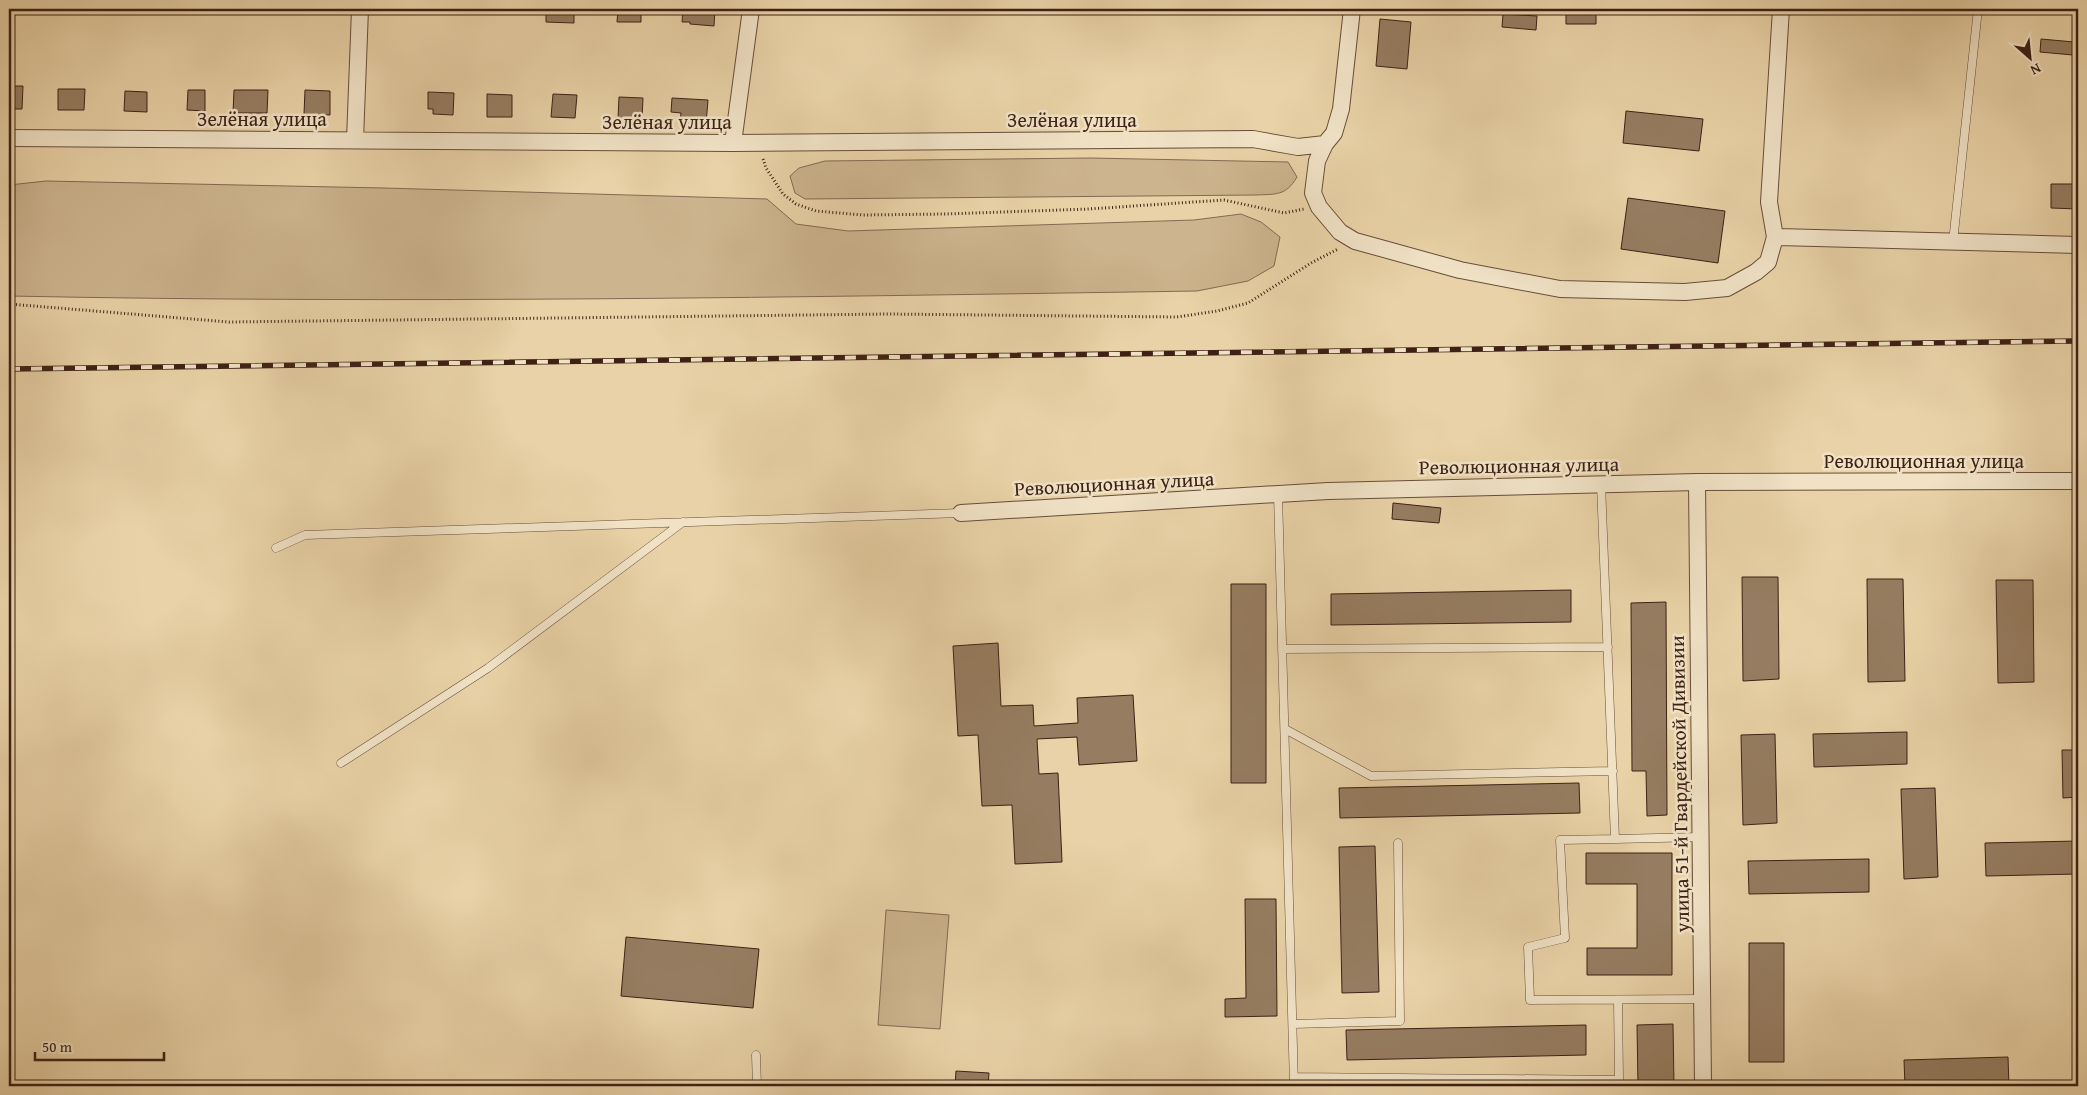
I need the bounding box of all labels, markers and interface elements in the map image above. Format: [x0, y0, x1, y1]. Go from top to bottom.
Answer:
north arrow [2004, 32, 2054, 82]
text: N [2027, 59, 2045, 81]
street label: Зелёная улица [197, 104, 327, 133]
street label: Зелёная улица [1007, 105, 1137, 134]
street label: Зелёная улица [602, 107, 732, 136]
street label: Революционная улица [1824, 446, 2025, 475]
street label: Революционная улица [1419, 449, 1620, 481]
street label: Революционная улица [1013, 463, 1215, 503]
street label: улица 51-й Гвардейской Дивизии [1662, 635, 1696, 934]
scale bar [35, 1030, 164, 1062]
text: 50 m [42, 1036, 73, 1057]

